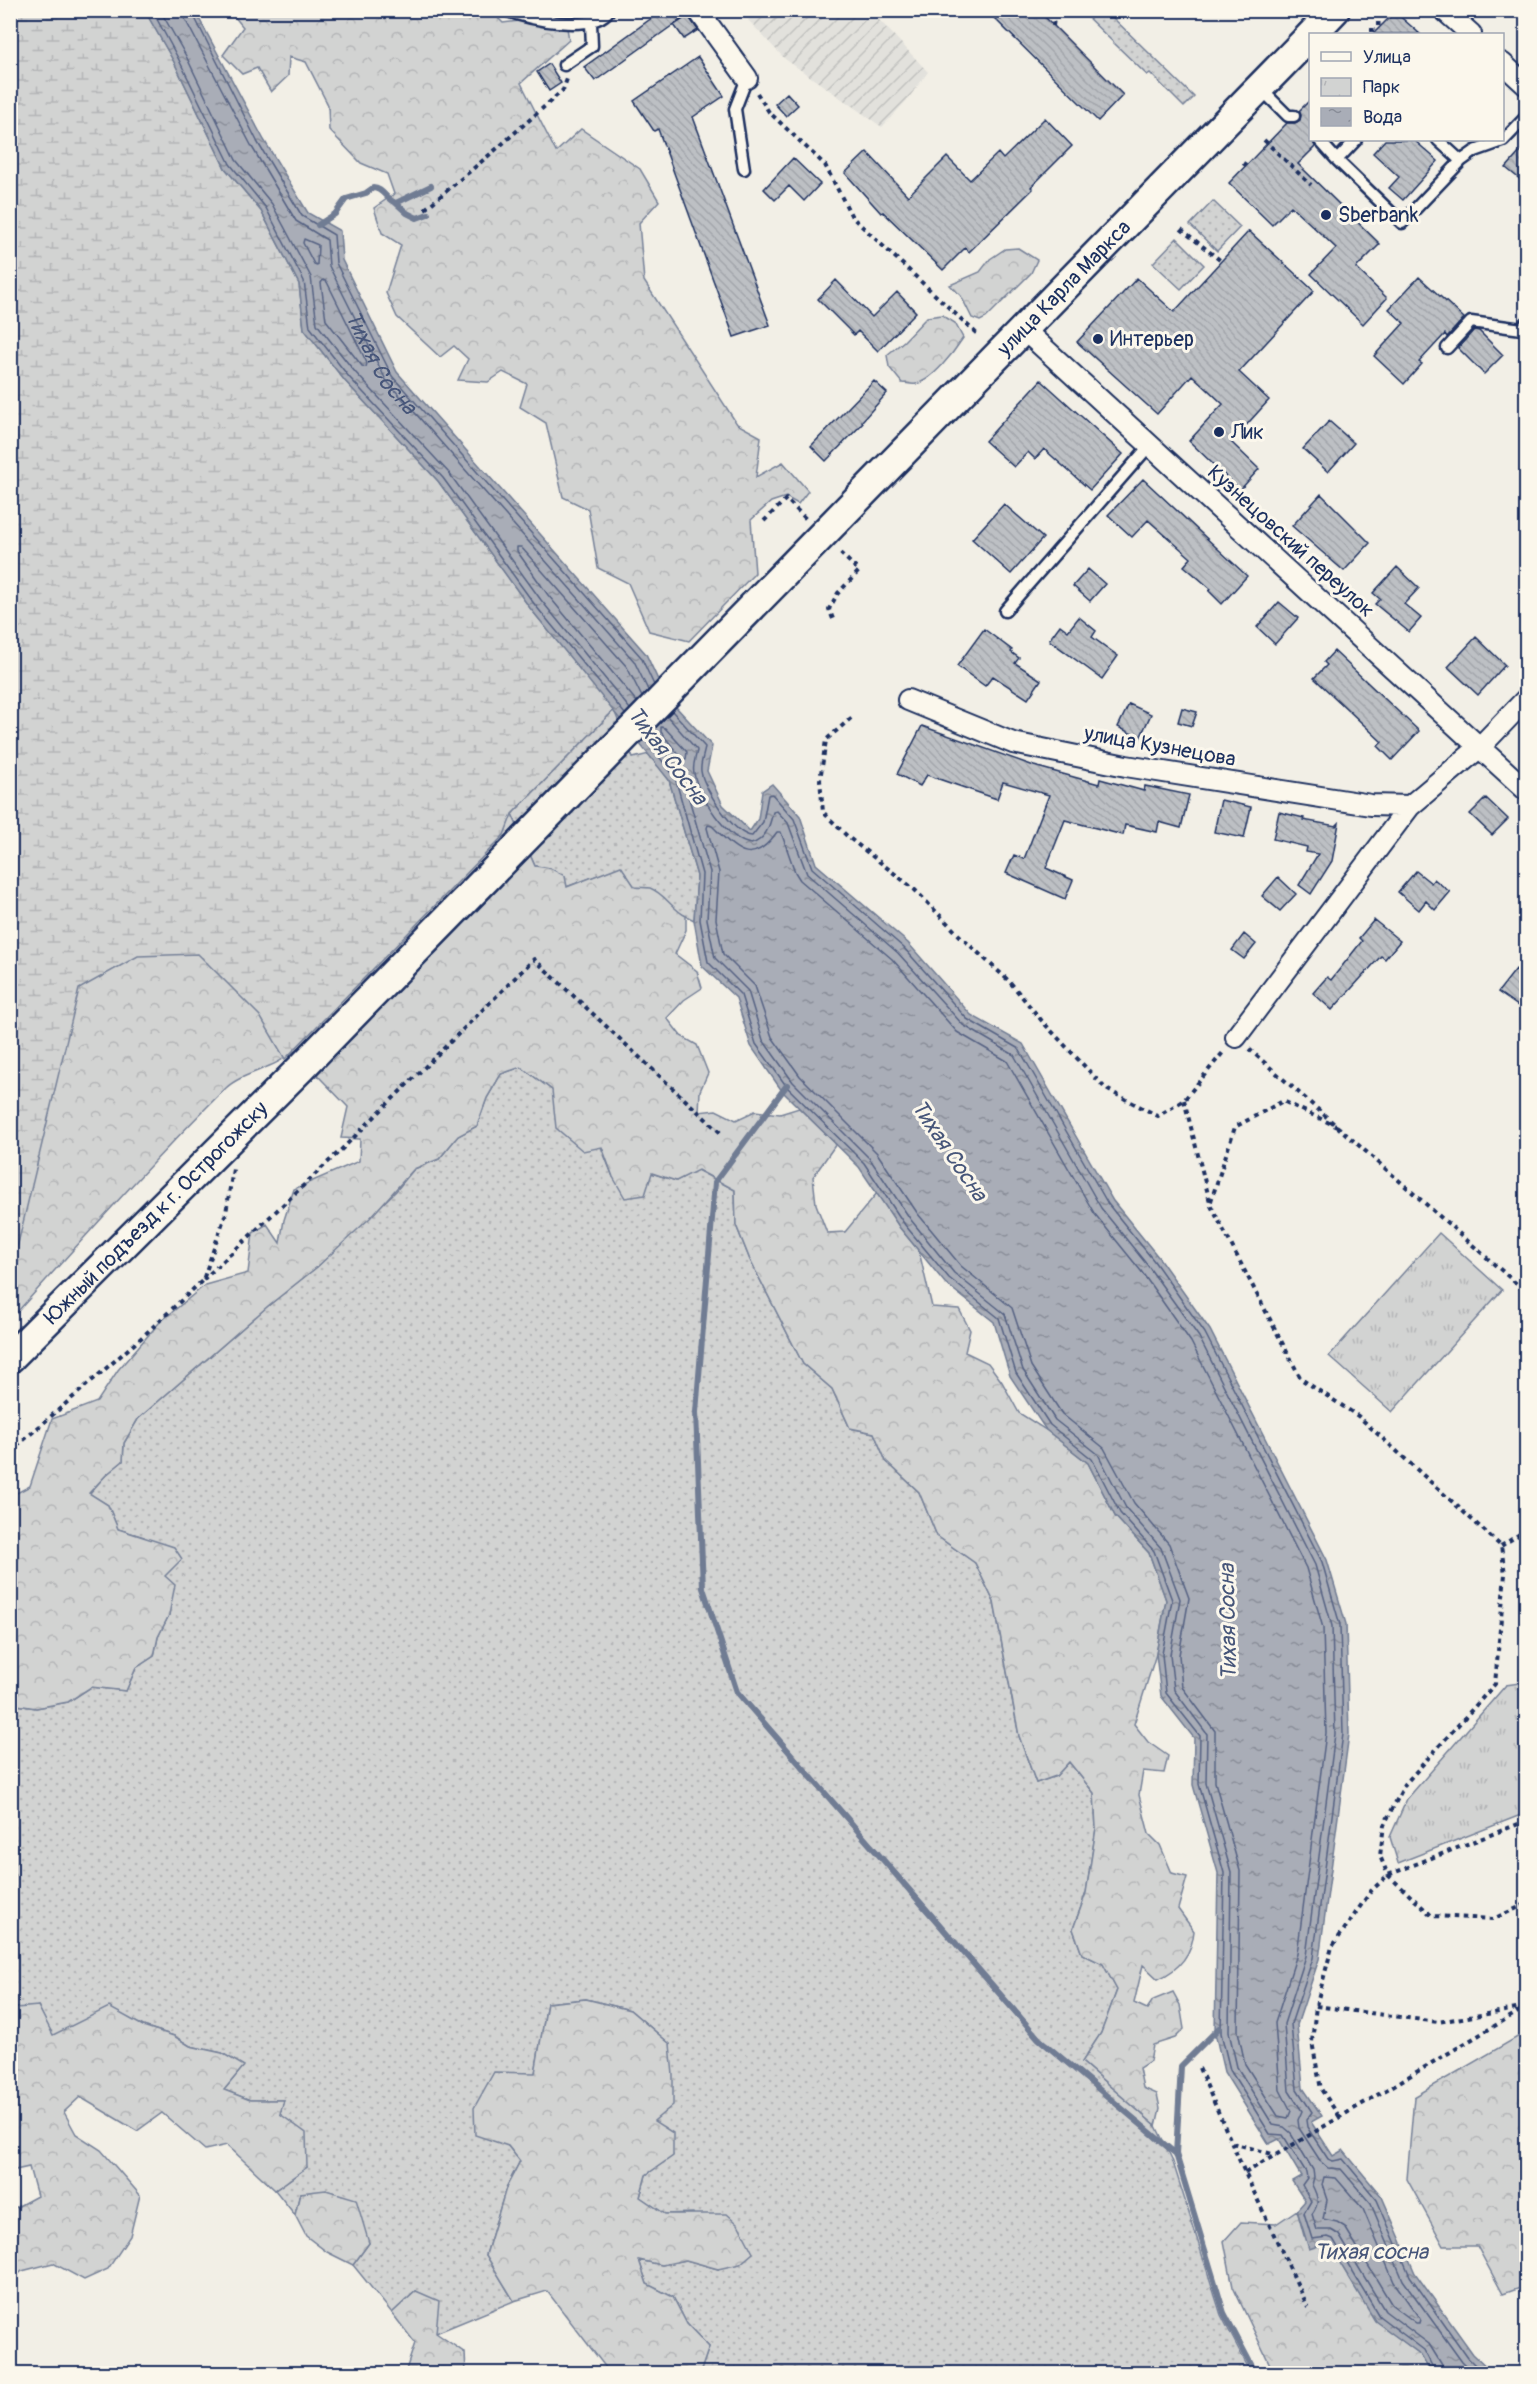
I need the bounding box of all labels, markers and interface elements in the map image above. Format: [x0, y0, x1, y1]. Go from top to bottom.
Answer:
legend [1309, 33, 1504, 141]
text: Улица [1363, 46, 1411, 69]
text: Парк [1363, 76, 1400, 99]
text: Вода [1363, 106, 1402, 129]
place label: Sberbank [1338, 202, 1419, 229]
marker: Sberbank [1319, 208, 1333, 222]
street label: улица Карла Маркса [991, 214, 1137, 363]
water label: Тихая Сосна [339, 306, 424, 422]
place label: Интерьер [1110, 326, 1194, 353]
marker: Интерьер [1091, 332, 1105, 346]
place label: Лик [1230, 419, 1264, 446]
marker: Лик [1212, 425, 1226, 439]
street label: Кузнецовский переулок [1201, 459, 1380, 624]
water label: Тихая Сосна [621, 701, 714, 812]
street label: улица Кузнецова [1081, 720, 1238, 773]
water label: Тихая Сосна [905, 1095, 994, 1208]
street label: Южный подъезд к г. Острогожску [39, 1096, 274, 1330]
water label: Тихая Сосна [1213, 1562, 1243, 1680]
water label: Тихая сосна [1314, 2238, 1430, 2266]

